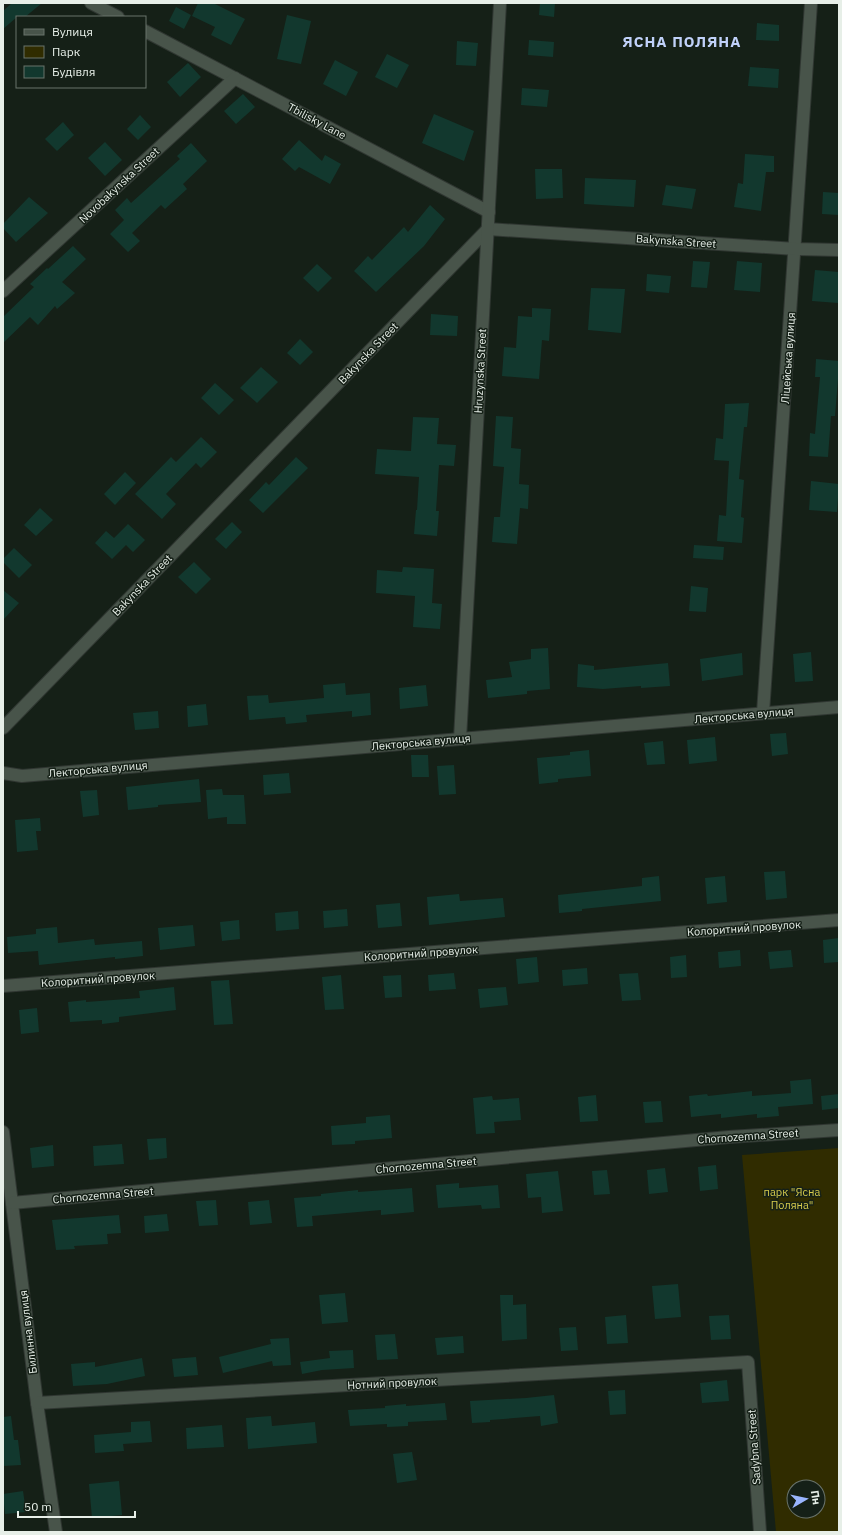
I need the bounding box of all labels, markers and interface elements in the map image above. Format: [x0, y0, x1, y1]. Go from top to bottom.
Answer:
legend [16, 16, 146, 88]
text: Вулиця [52, 24, 93, 39]
district label: ЯСНА ПОЛЯНА [623, 32, 741, 51]
text: Парк [52, 44, 81, 59]
text: Будівля [52, 64, 95, 79]
street label: Tbilisky Lane [285, 100, 349, 142]
street label: Novobakynska Street [76, 144, 162, 226]
street label: Bakynska Street [635, 231, 717, 251]
street label: Ліцейська вулиця [778, 312, 798, 404]
street label: Bakynska Street [335, 319, 401, 387]
street label: Hruzynska Street [471, 328, 489, 414]
street label: Bakynska Street [109, 551, 175, 619]
street label: Лекторська вулиця [694, 704, 794, 726]
street label: Лекторська вулиця [371, 731, 471, 753]
street label: Лекторська вулиця [48, 758, 148, 780]
street label: Колоритний провулок [687, 917, 801, 939]
street label: Колоритний провулок [364, 942, 478, 964]
street label: Колоритний провулок [41, 968, 155, 990]
street label: Chornozemna Street [697, 1125, 799, 1147]
street label: Chornozemna Street [375, 1154, 477, 1176]
street label: Chornozemna Street [52, 1184, 154, 1206]
park label: парк "Ясна Поляна" [764, 1185, 821, 1212]
street label: Билинна вулиця [16, 1289, 40, 1375]
street label: Нотний провулок [347, 1374, 437, 1392]
street label: Sadybna Street [744, 1409, 764, 1485]
north arrow [786, 1479, 826, 1519]
text: Пн [808, 1489, 824, 1506]
scale bar [18, 1493, 135, 1519]
text: 50 m [24, 1499, 52, 1514]

